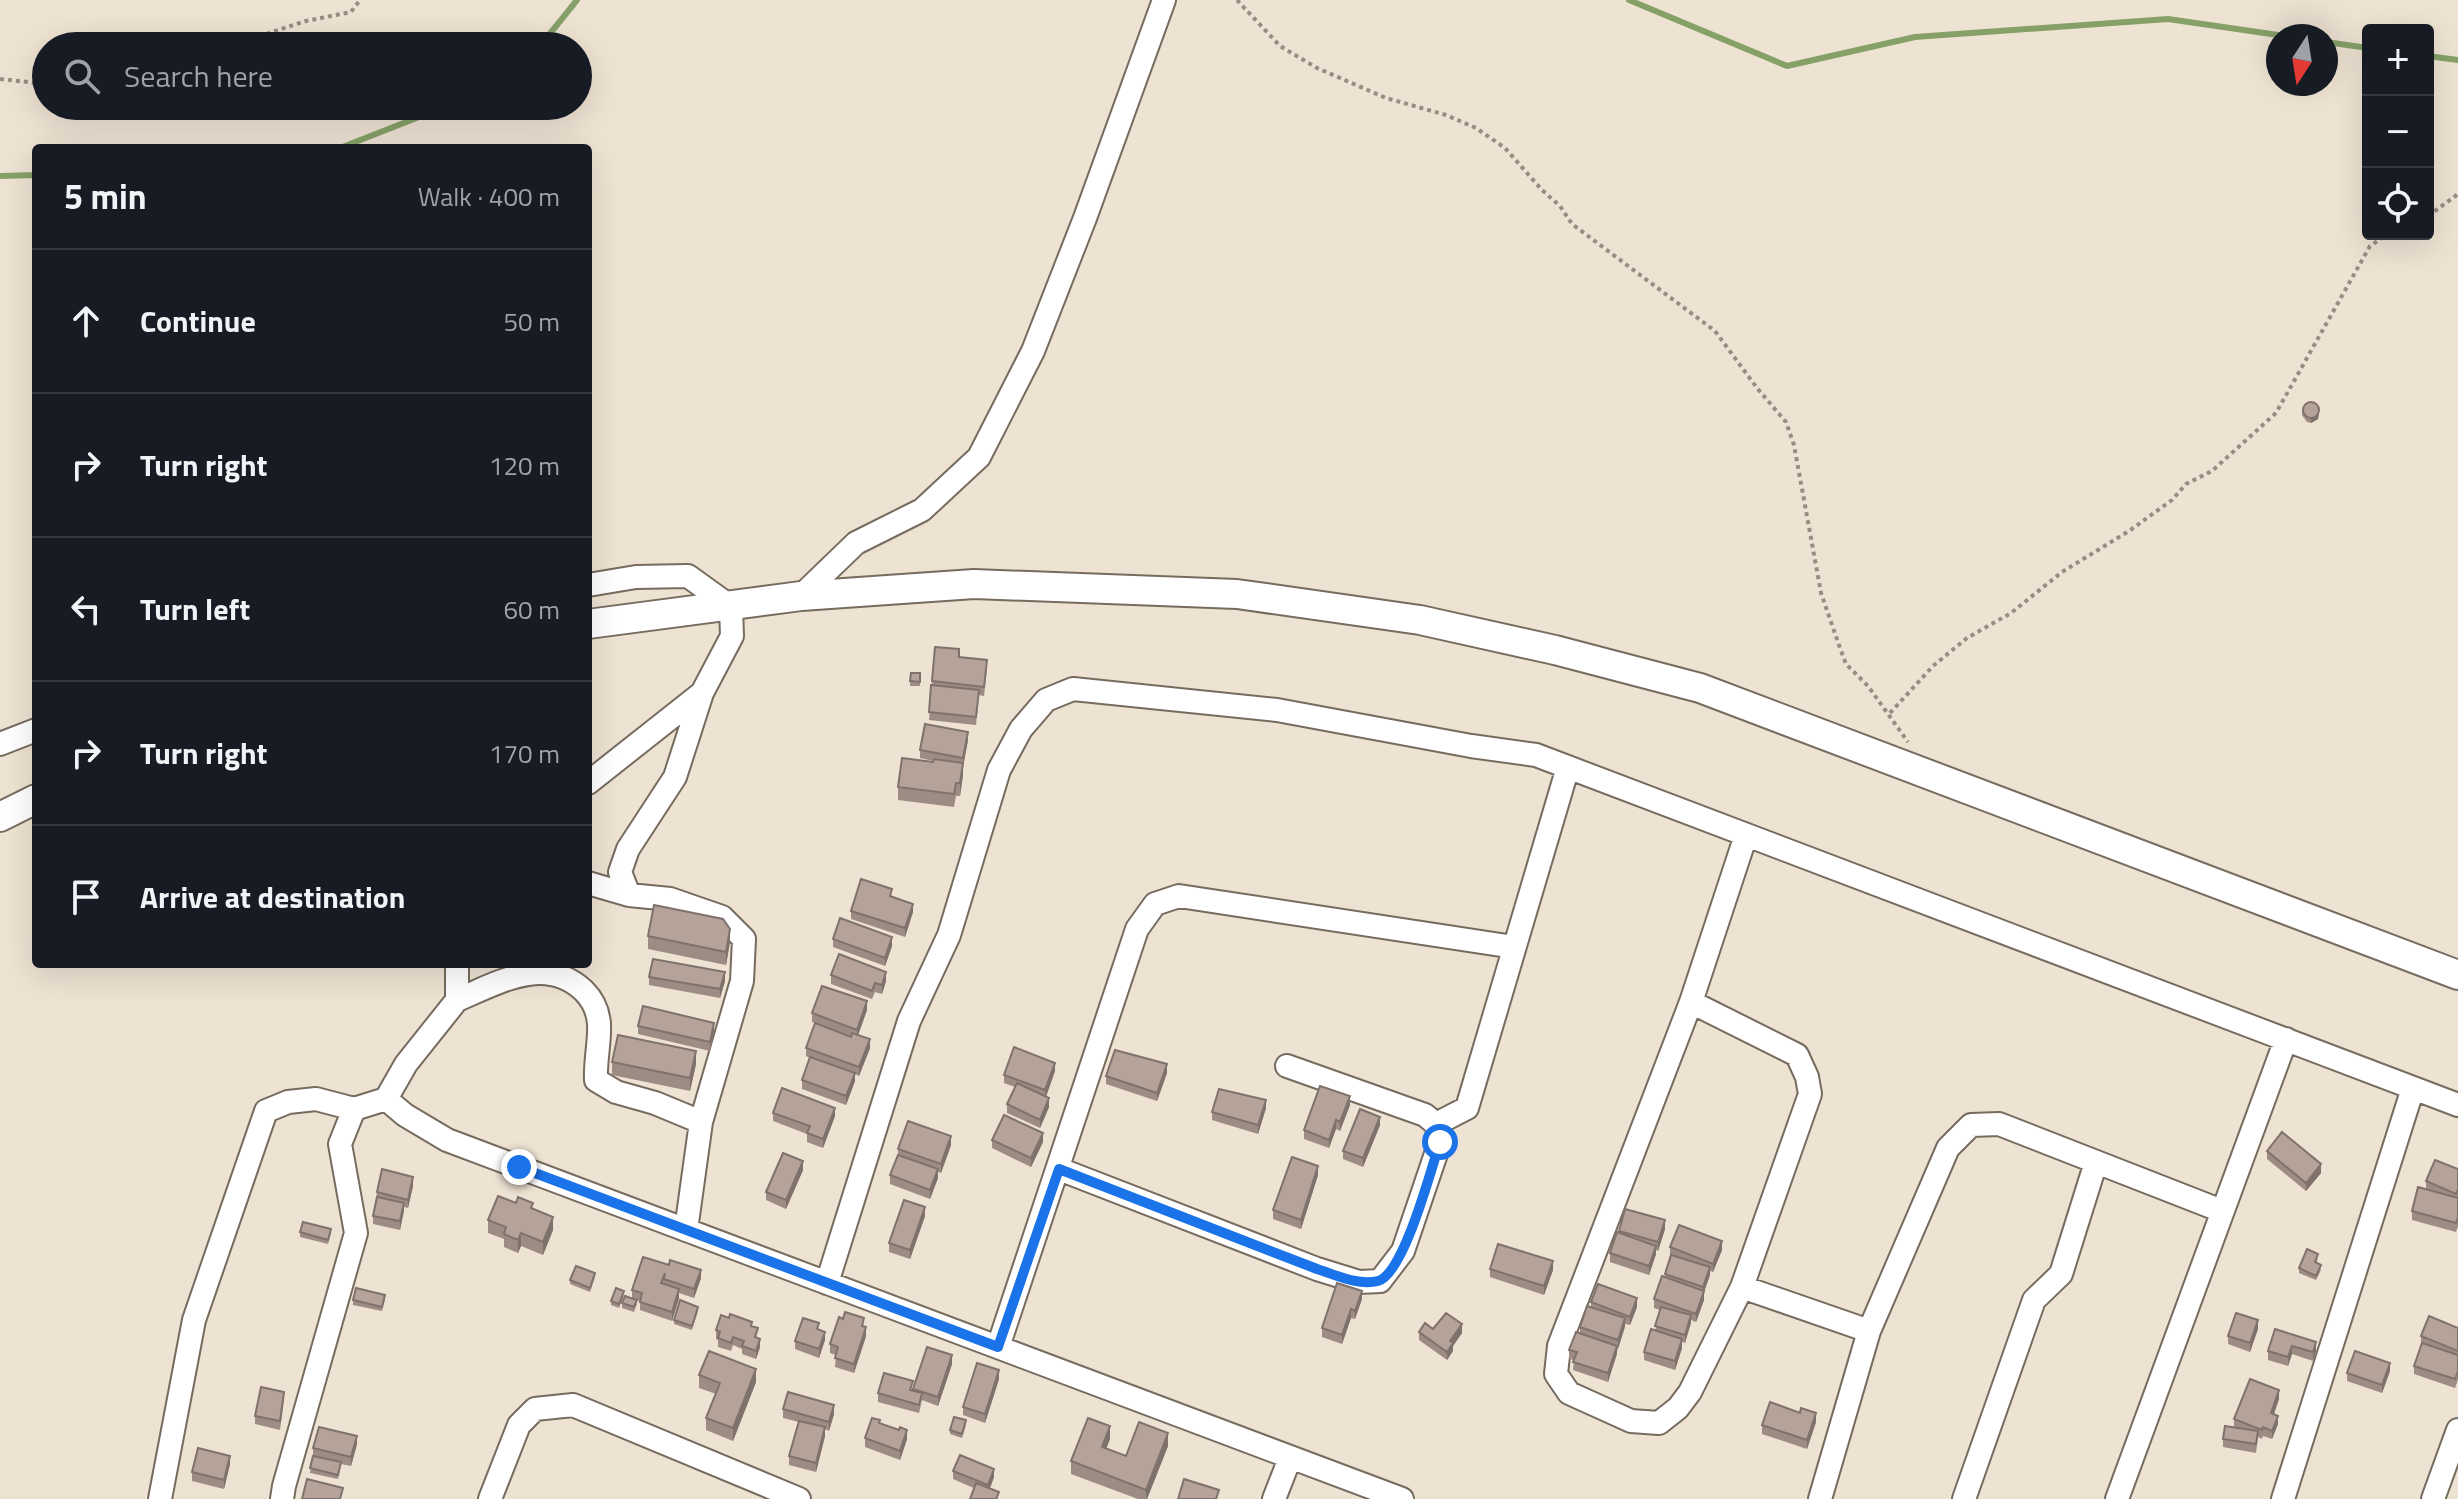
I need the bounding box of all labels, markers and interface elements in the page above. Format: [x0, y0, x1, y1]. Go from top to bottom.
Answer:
north arrow [2266, 24, 2338, 96]
map controls [2362, 24, 2434, 240]
button: + [2362, 24, 2434, 96]
search box [32, 32, 592, 120]
text: Search here [124, 53, 273, 99]
icon: search [60, 54, 104, 98]
button: − [2362, 96, 2434, 168]
button: locate [2362, 168, 2434, 240]
text: 5 min [64, 170, 147, 222]
text: Walk · 400 m [418, 177, 560, 216]
text: Continue [140, 298, 256, 344]
icon: ahead [64, 299, 108, 343]
text: 50 m [503, 302, 560, 341]
text: Turn right [140, 442, 268, 488]
icon: right [64, 443, 108, 487]
text: 120 m [489, 446, 560, 485]
text: Turn left [140, 586, 250, 632]
icon: left [64, 587, 108, 631]
text: 60 m [503, 590, 560, 629]
text: Turn right [140, 730, 268, 776]
icon: right [64, 731, 108, 775]
text: 170 m [489, 734, 560, 773]
text: Arrive at destination [140, 874, 405, 920]
icon: arrive [64, 875, 108, 919]
route start [1422, 1124, 1458, 1160]
route end [501, 1149, 537, 1185]

